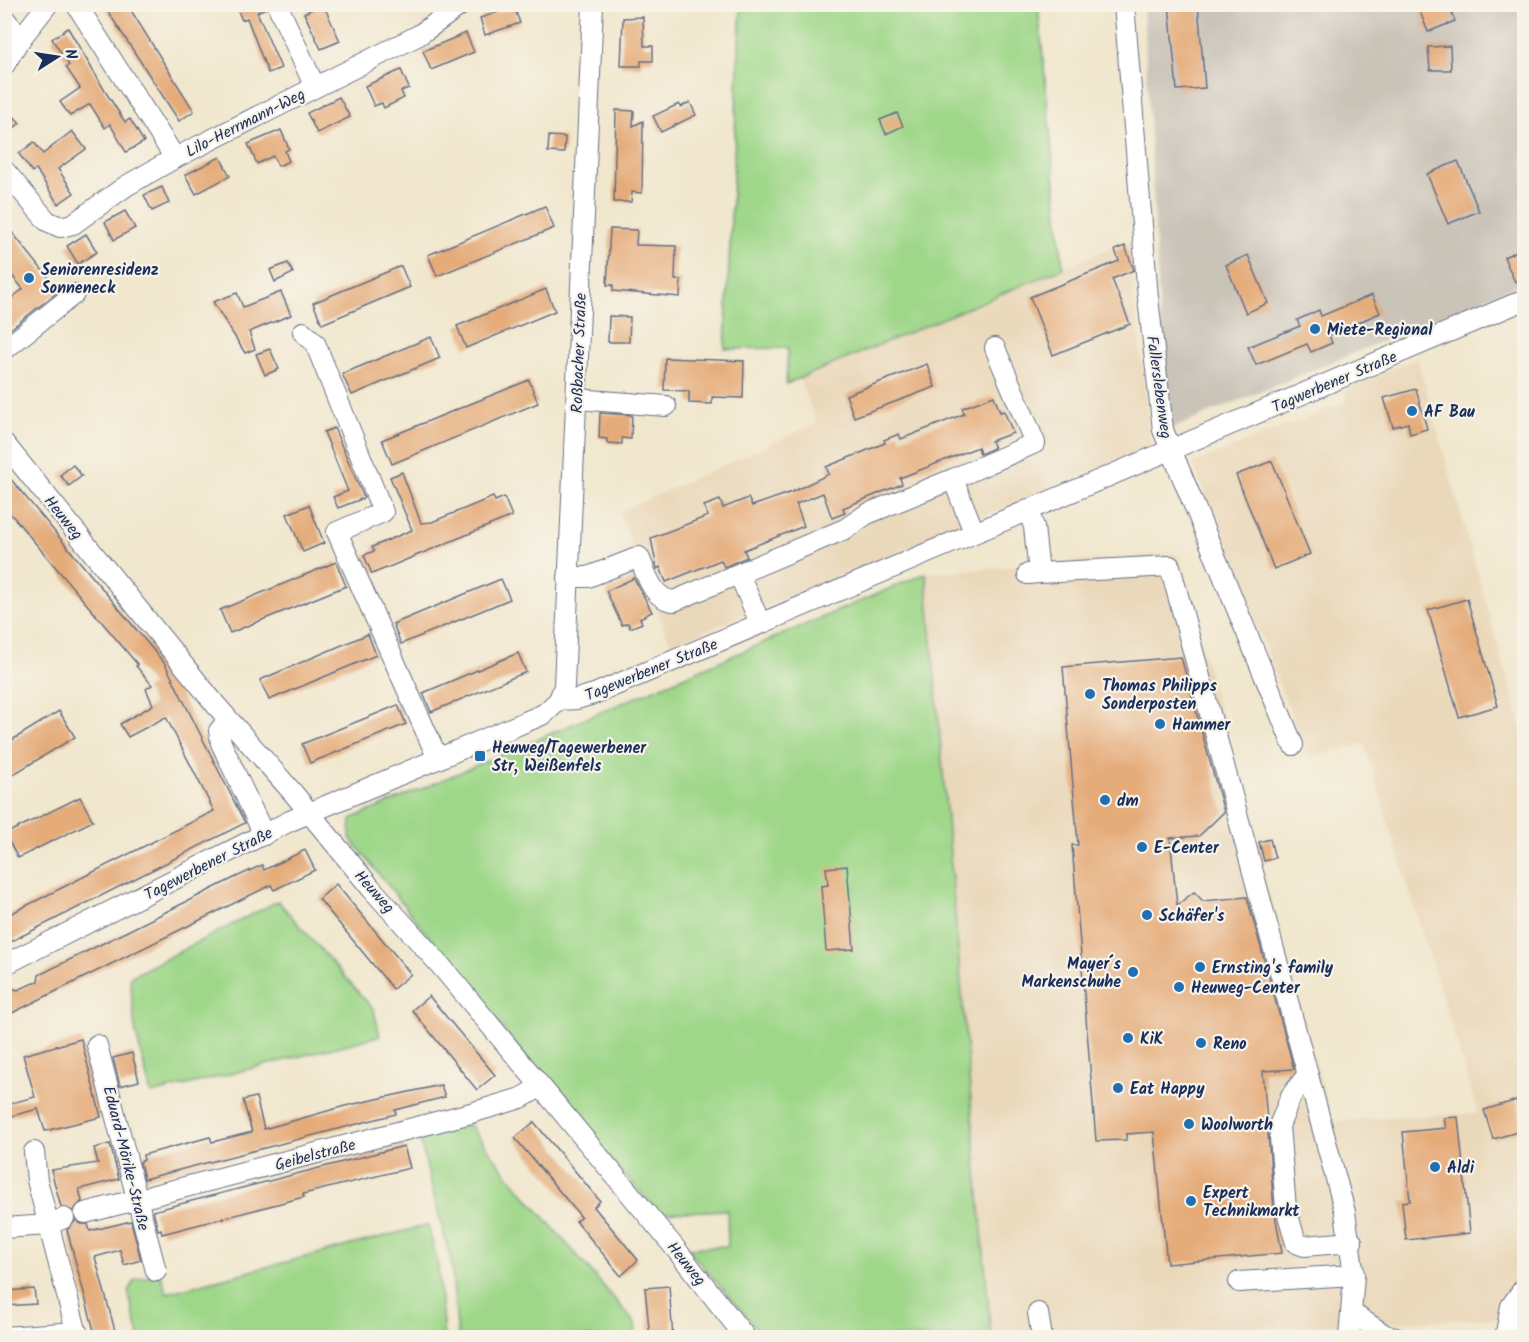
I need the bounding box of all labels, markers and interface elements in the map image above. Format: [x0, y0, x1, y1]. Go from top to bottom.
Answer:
north arrow [27, 27, 87, 87]
text: N [57, 47, 83, 62]
street label: Lilo-Herrmann-Weg [181, 82, 310, 164]
place label: Seniorenresidenz Sonneneck [41, 258, 159, 301]
marker: Seniorenresidenz Sonneneck [22, 271, 36, 285]
street label: Roßbacher Straße [565, 292, 594, 414]
place label: Miete-Regional [1327, 318, 1433, 343]
marker: Miete-Regional [1308, 322, 1322, 336]
street label: Fallerslebenweg [1139, 334, 1178, 440]
street label: Tagwerbener Straße [1268, 345, 1401, 420]
place label: AF Bau [1424, 400, 1475, 425]
marker: AF Bau [1405, 404, 1419, 418]
street label: Heuweg [37, 490, 89, 546]
street label: Tagewerbener Straße [581, 632, 722, 708]
place label: Thomas Philipps Sonderposten [1102, 674, 1217, 717]
marker: Thomas Philipps Sonderposten [1083, 687, 1097, 701]
place label: Hammer [1172, 713, 1232, 738]
marker: Hammer [1153, 717, 1167, 731]
place label: Heuweg/Tagewerbener Str, Weißenfels [492, 736, 647, 779]
marker: Heuweg/Tagewerbener Str, Weißenfels [473, 749, 487, 763]
place label: dm [1117, 789, 1139, 814]
marker: dm [1098, 793, 1112, 807]
street label: Tagewerbener Straße [140, 821, 277, 908]
place label: E-Center [1154, 836, 1220, 861]
marker: E-Center [1135, 840, 1149, 854]
street label: Heuweg [347, 865, 400, 919]
place label: Schäfer's [1159, 904, 1225, 929]
marker: Schäfer's [1140, 908, 1154, 922]
place label: Mayer´s Markenschuhe [1021, 952, 1122, 995]
place label: Ernsting's family [1212, 956, 1334, 981]
marker: Ernsting's family [1193, 960, 1207, 974]
marker: Mayer´s Markenschuhe [1126, 965, 1140, 979]
place label: Heuweg-Center [1191, 976, 1301, 1001]
marker: Heuweg-Center [1172, 980, 1186, 994]
place label: KiK [1140, 1027, 1164, 1052]
marker: KiK [1121, 1031, 1135, 1045]
place label: Reno [1213, 1032, 1247, 1057]
marker: Reno [1194, 1036, 1208, 1050]
place label: Eat Happy [1130, 1077, 1205, 1102]
marker: Eat Happy [1111, 1081, 1125, 1095]
street label: Eduard-Mörike-Straße [95, 1083, 156, 1233]
place label: Woolworth [1201, 1113, 1273, 1138]
marker: Woolworth [1182, 1117, 1196, 1131]
street label: Geibelstraße [272, 1133, 359, 1178]
place label: Aldi [1447, 1156, 1475, 1181]
marker: Aldi [1428, 1160, 1442, 1174]
place label: Expert Technikmarkt [1203, 1181, 1300, 1224]
marker: Expert Technikmarkt [1184, 1194, 1198, 1208]
street label: Heuweg [660, 1236, 712, 1292]

